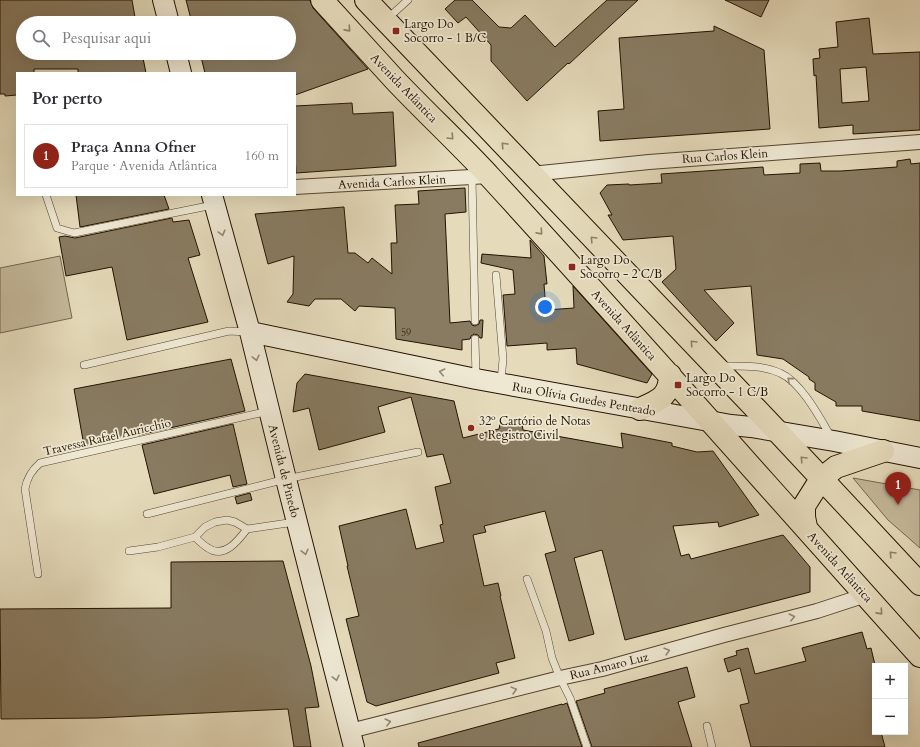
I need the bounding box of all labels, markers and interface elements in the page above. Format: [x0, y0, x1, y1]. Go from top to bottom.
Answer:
search box [16, 16, 296, 60]
place label: Largo Do Socorro - 1 B/C [404, 16, 486, 46]
one-way arrow [344, 24, 351, 32]
marker: Largo Do Socorro - 1 B/C [391, 26, 401, 36]
icon: search [30, 27, 52, 49]
text: Pesquisar aqui [62, 28, 151, 48]
street label: Avenida Atlântica [367, 50, 442, 127]
text: Por perto [32, 87, 102, 110]
one-way arrow [446, 132, 454, 140]
text: Praça Anna Ofner [71, 137, 196, 157]
one-way arrow [501, 142, 509, 150]
street label: Rua Carlos Klein [681, 145, 769, 167]
text: 1 [43, 147, 49, 165]
text: 160 m [245, 147, 279, 165]
text: Parque · Avenida Atlântica [71, 157, 217, 175]
street label: Avenida Carlos Klein [338, 171, 447, 193]
one-way arrow [535, 227, 542, 235]
one-way arrow [218, 229, 226, 236]
one-way arrow [591, 236, 598, 244]
place label: Largo Do Socorro - 2 C/B [580, 252, 662, 282]
marker: Largo Do Socorro - 2 C/B [567, 262, 577, 272]
street label: Avenida Atlântica [588, 286, 661, 364]
your location [535, 297, 555, 317]
house number: 59 [401, 326, 411, 340]
one-way arrow [690, 340, 698, 348]
one-way arrow [252, 355, 260, 361]
one-way arrow [439, 368, 446, 377]
place label: Largo Do Socorro - 1 C/B [686, 370, 768, 400]
one-way arrow [787, 378, 795, 385]
street label: Rua Olívia Guedes Penteado [511, 379, 657, 420]
marker: Largo Do Socorro - 1 C/B [673, 380, 683, 390]
place label: 32º Cartório de Notas e Registro Civil [479, 413, 590, 443]
street label: Travessa Rafael Auricchio [42, 414, 173, 459]
street label: Avenida de Pinedo [265, 423, 303, 520]
marker: 32º Cartório de Notas e Registro Civil [466, 423, 476, 433]
one-way arrow [801, 457, 808, 464]
pin: 1 [885, 472, 911, 505]
street label: Avenida Atlântica [804, 528, 877, 606]
one-way arrow [300, 549, 308, 555]
one-way arrow [889, 551, 897, 559]
one-way arrow [876, 607, 883, 615]
one-way arrow [789, 614, 796, 622]
one-way arrow [663, 647, 670, 656]
street label: Rua Amaro Luz [568, 648, 651, 683]
map controls [872, 663, 908, 735]
button: + [872, 663, 908, 699]
one-way arrow [332, 675, 340, 681]
one-way arrow [510, 687, 517, 695]
button: − [872, 699, 908, 735]
one-way arrow [384, 718, 391, 727]

